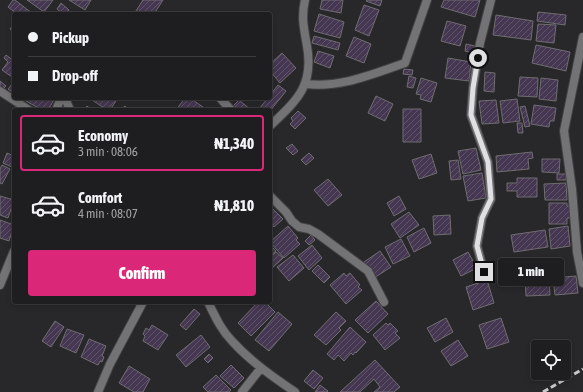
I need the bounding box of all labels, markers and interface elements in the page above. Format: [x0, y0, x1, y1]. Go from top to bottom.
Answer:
text: Pickup [52, 29, 89, 46]
route start [469, 49, 487, 67]
text: Drop-off [52, 67, 98, 84]
icon: car [30, 125, 66, 161]
text: Economy [78, 127, 128, 144]
text: ₦1,340 [214, 135, 254, 152]
text: 3 min · 08:06 [78, 144, 138, 159]
icon: car [30, 187, 66, 223]
text: Comfort [78, 189, 122, 206]
text: ₦1,810 [214, 197, 254, 214]
text: 4 min · 08:07 [78, 206, 138, 221]
button: Confirm [28, 250, 256, 296]
callout: 1 min [498, 258, 564, 286]
route end [475, 263, 493, 281]
text: 1 min [518, 264, 544, 279]
map controls [531, 340, 571, 380]
button: locate [531, 340, 571, 380]

